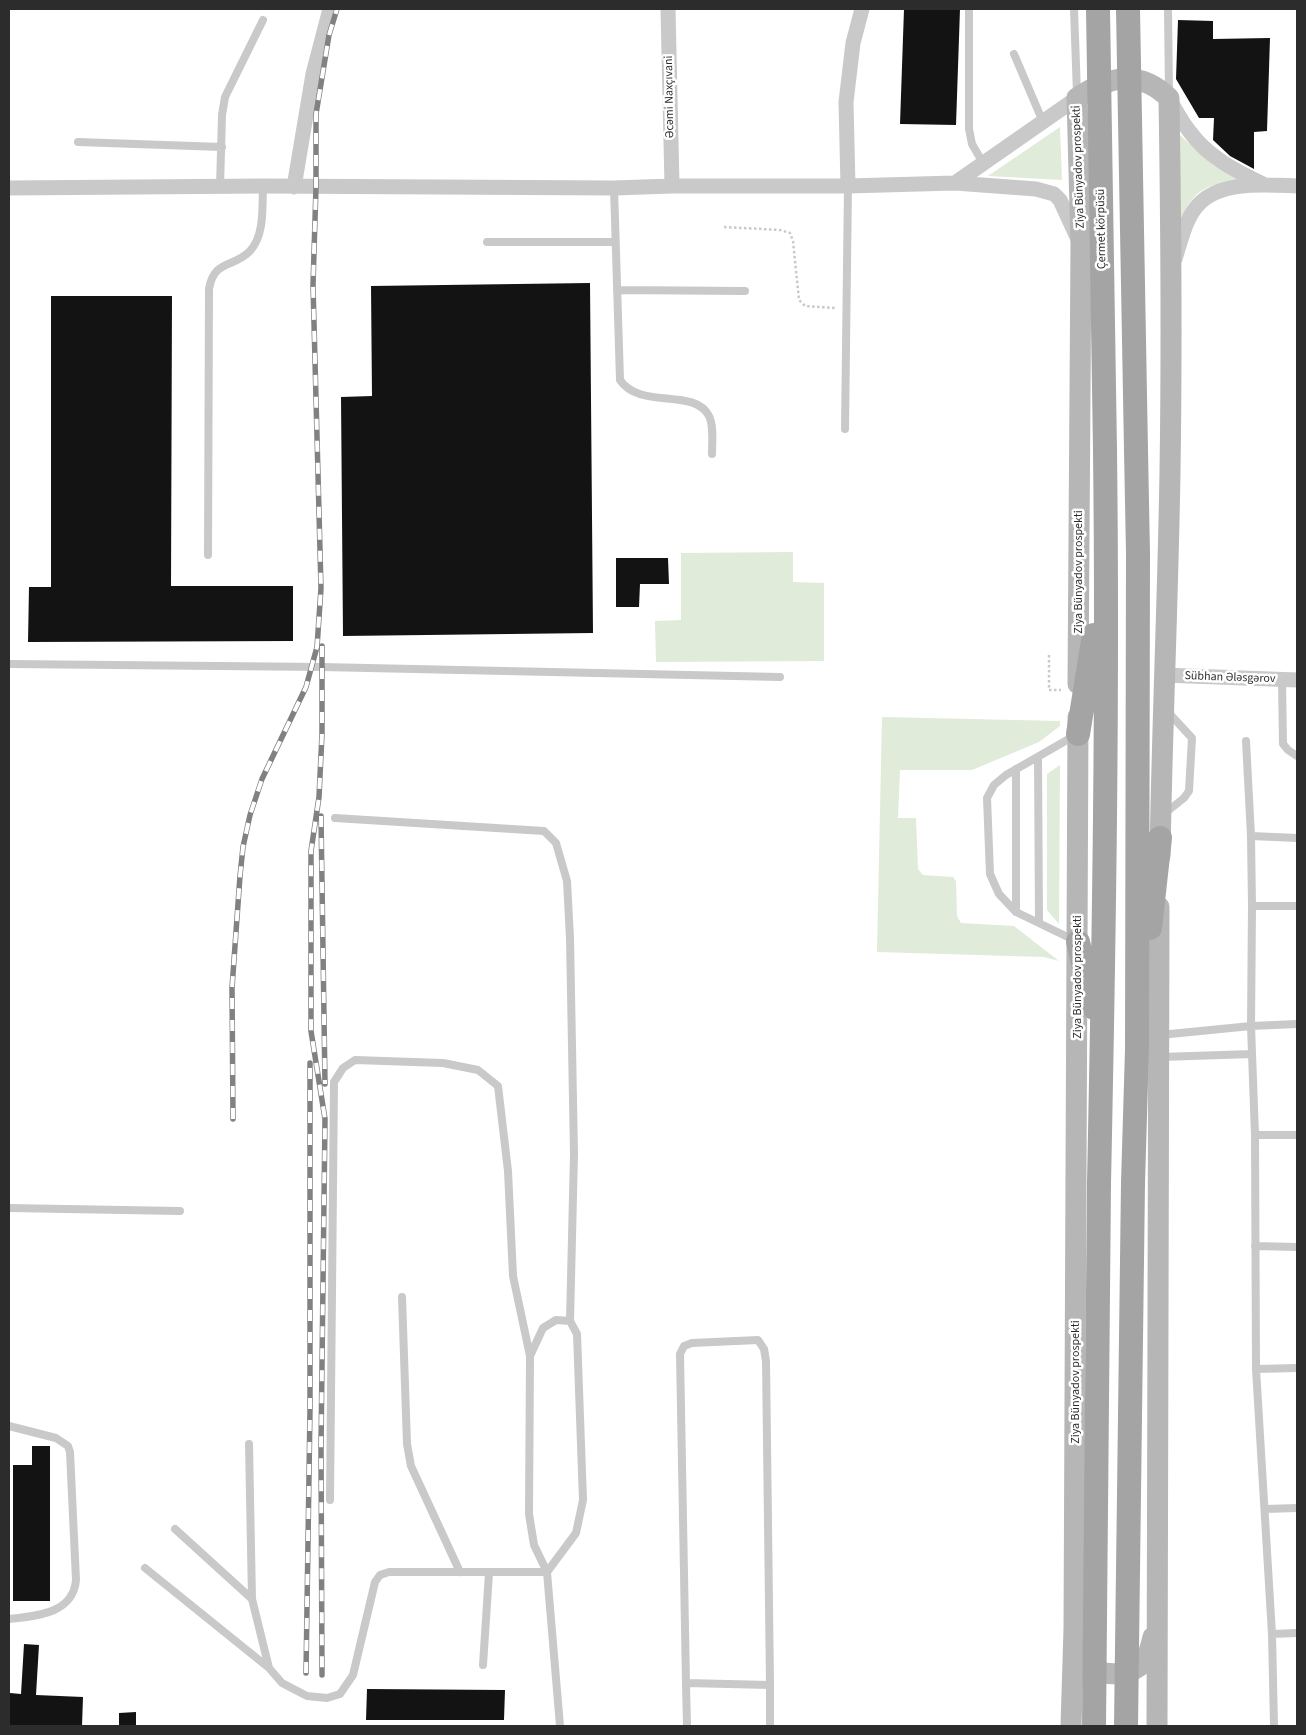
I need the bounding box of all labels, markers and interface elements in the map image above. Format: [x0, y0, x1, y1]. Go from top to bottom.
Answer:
street label: Əcəmi Naxçıvani [662, 55, 678, 139]
street label: Ziya Bünyadov prospekti [1070, 105, 1088, 229]
street label: Çermet körpüsü [1094, 189, 1110, 269]
street label: Ziya Bünyadov prospekti [1072, 510, 1086, 634]
street label: Sübhan Ələsgərov [1184, 669, 1276, 687]
street label: Ziya Bünyadov prospekti [1071, 915, 1085, 1039]
street label: Ziya Bünyadov prospekti [1069, 1320, 1083, 1444]

